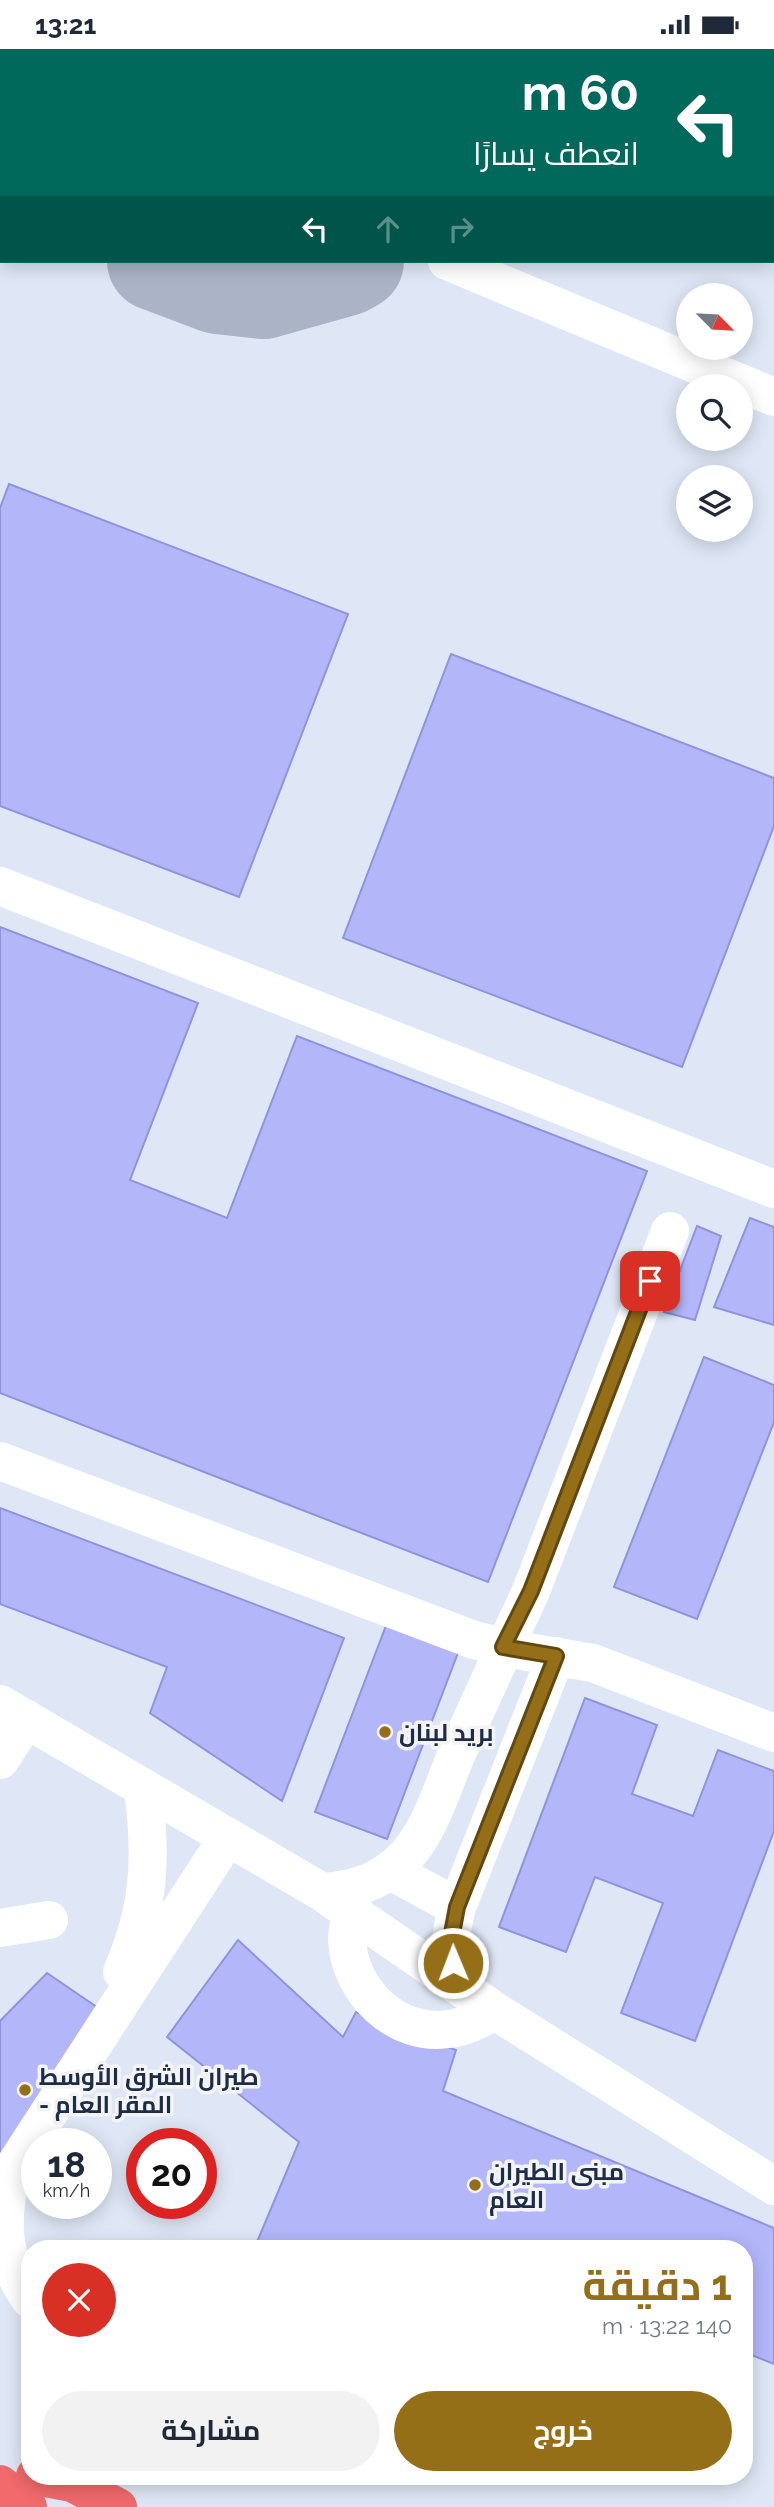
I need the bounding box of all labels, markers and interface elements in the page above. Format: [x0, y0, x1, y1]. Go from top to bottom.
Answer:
text: 13:21 [35, 10, 96, 40]
text: 60 m [522, 64, 639, 121]
icon: left [663, 77, 754, 168]
text: انعطف يسارًا [473, 135, 639, 172]
icon: left [296, 210, 334, 248]
icon: ahead [369, 210, 407, 248]
icon: right [442, 210, 480, 248]
north arrow [676, 283, 752, 361]
map controls [676, 283, 753, 542]
button: search [676, 374, 753, 451]
button: layers [676, 465, 753, 542]
pin [620, 1251, 680, 1311]
icon: arrive [631, 1262, 669, 1300]
place label: بريد لبنان [399, 1718, 493, 1747]
marker: بريد لبنان [377, 1724, 393, 1740]
position arrow [416, 1926, 490, 2000]
place label: طيران الشرق الأوسط - المقر العام [39, 2062, 259, 2121]
marker: طيران الشرق الأوسط - المقر العام [17, 2082, 33, 2098]
speed limit sign: 20 [126, 2128, 217, 2219]
text: 18 [47, 2144, 86, 2185]
place label: مبنى الطيران العام [489, 2157, 624, 2216]
marker: مبنى الطيران العام [467, 2177, 483, 2193]
text: km/h [43, 2180, 90, 2201]
text: 1 دقيقة [582, 2261, 732, 2310]
button: close [42, 2263, 116, 2337]
text: 140 m · 13:22 [602, 2312, 732, 2339]
button: مشاركة [42, 2391, 380, 2471]
button: خروج [394, 2391, 732, 2471]

